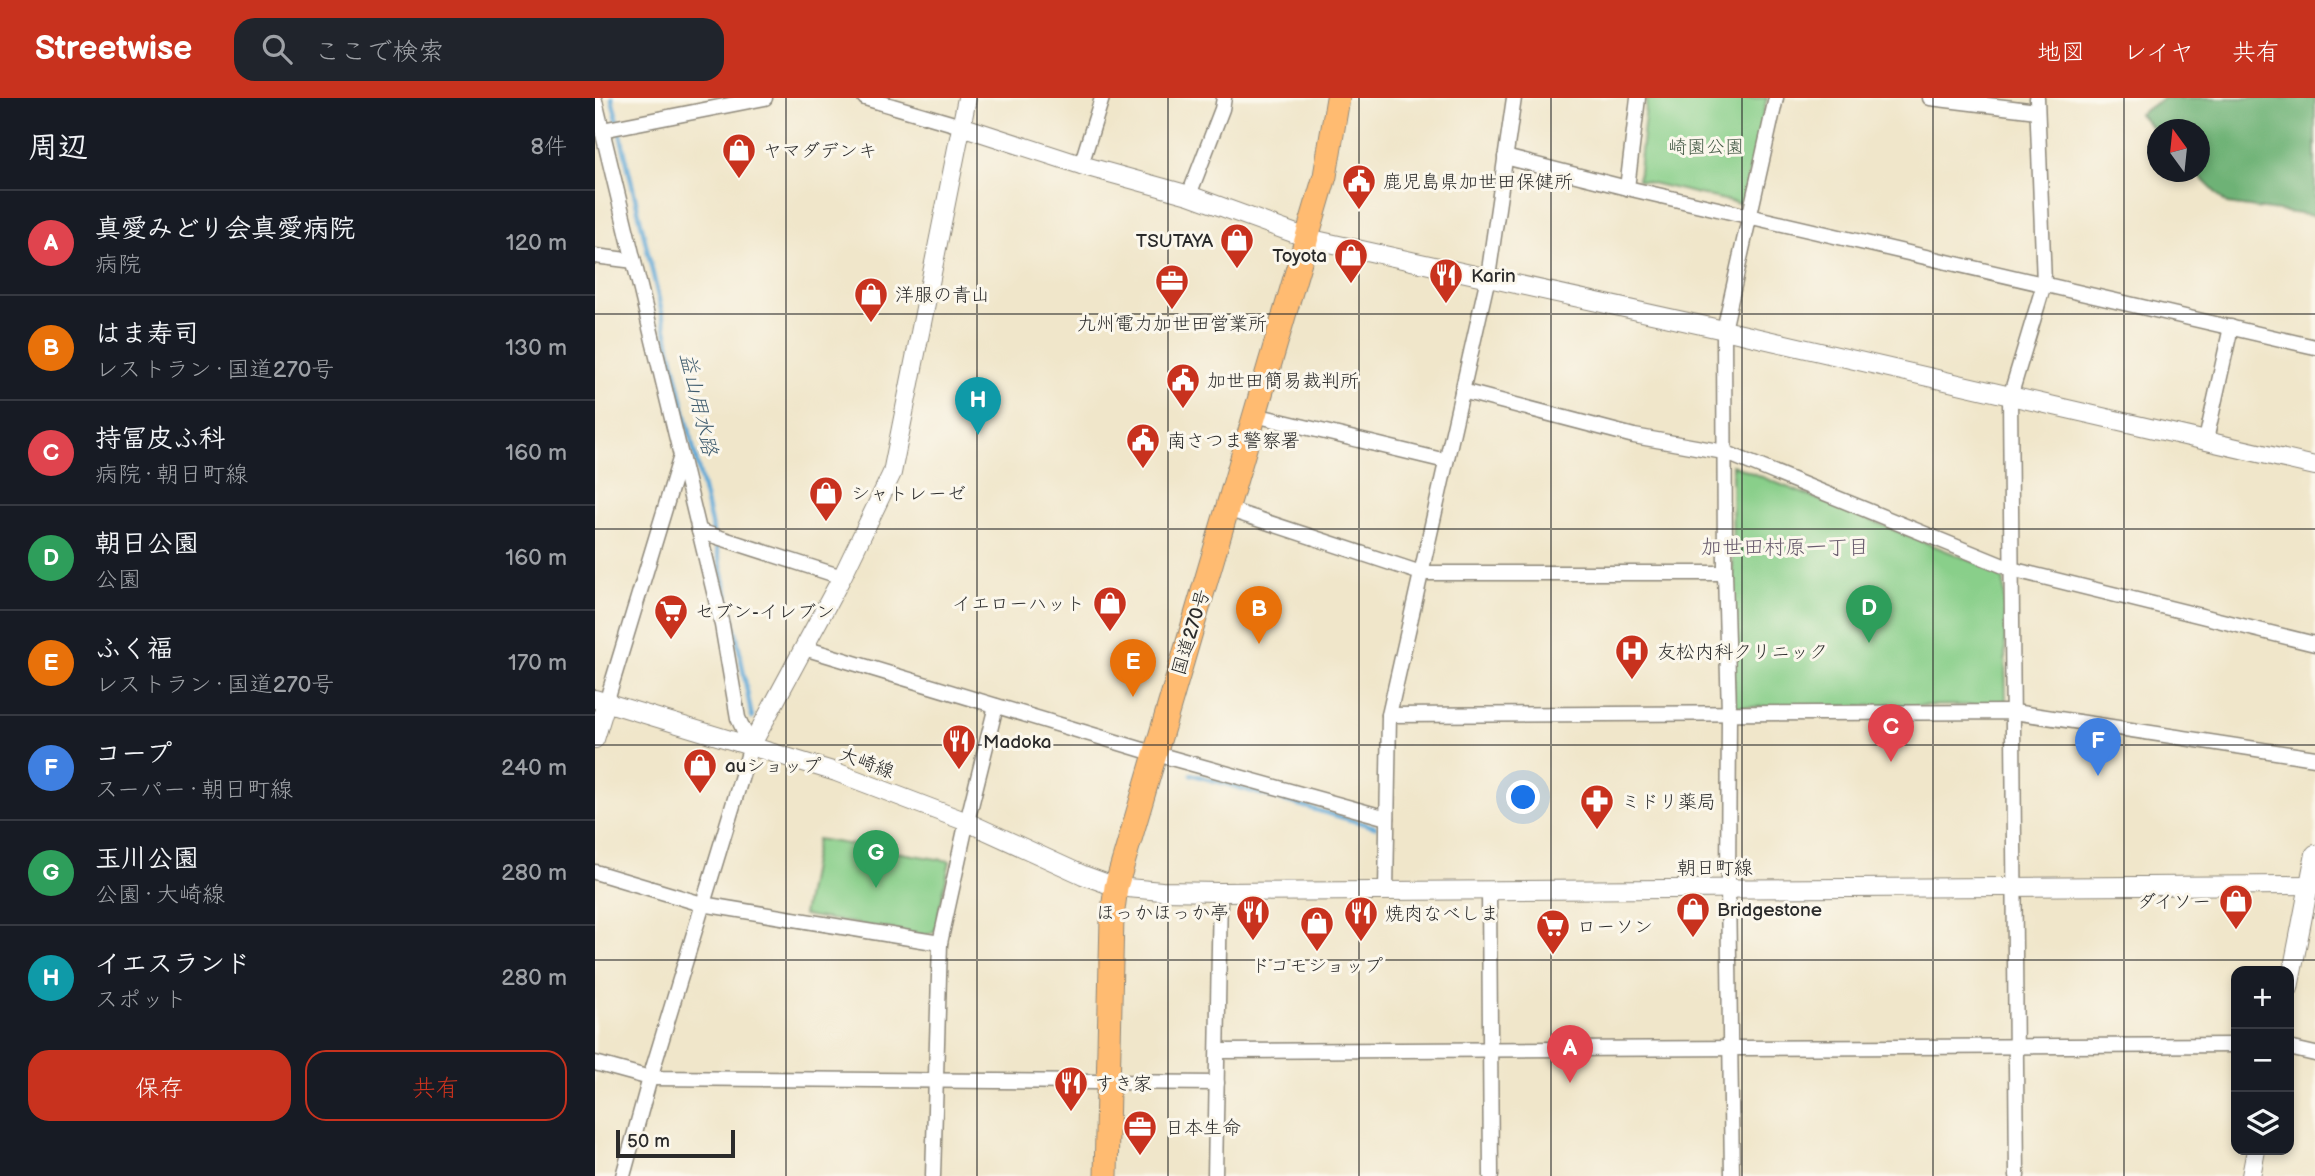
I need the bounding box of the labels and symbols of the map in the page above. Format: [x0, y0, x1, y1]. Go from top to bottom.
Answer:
north arrow [2147, 119, 2210, 182]
shop icon: ヤマダデンキ [720, 131, 758, 180]
park label: 崎園公園 [1668, 136, 1744, 159]
place label: ヤマダデンキ [763, 140, 877, 163]
public building icon: 鹿児島県加世田保健所 [1340, 162, 1378, 211]
place label: 鹿児島県加世田保健所 [1383, 171, 1573, 194]
shop icon: TSUTAYA [1218, 221, 1256, 270]
place label: TSUTAYA [1136, 230, 1213, 253]
shop icon: Toyota [1332, 236, 1370, 285]
place label: Toyota [1272, 245, 1327, 268]
restaurant icon: Karin [1427, 256, 1465, 305]
office icon: 九州電力加世田営業所 [1153, 262, 1191, 311]
place label: Karin [1471, 265, 1516, 288]
shop icon: 洋服の青山 [852, 275, 890, 324]
place label: 洋服の青山 [895, 284, 990, 307]
place label: 九州電力加世田営業所 [1077, 313, 1267, 336]
water label: 益山用水路 [675, 350, 723, 459]
public building icon: 加世田簡易裁判所 [1164, 361, 1202, 410]
place label: 加世田簡易裁判所 [1207, 370, 1359, 393]
pin: H [955, 377, 1001, 435]
public building icon: 南さつま警察署 [1124, 421, 1162, 470]
place label: 南さつま警察署 [1167, 430, 1300, 453]
shop icon: シャトレーゼ [807, 474, 845, 523]
place label: シャトレーゼ [851, 483, 966, 506]
district label: 加世田村原一丁目 [1701, 535, 1869, 560]
shop icon: イエローハット [1091, 584, 1129, 633]
pin: D [1846, 585, 1892, 643]
pin: B [1236, 586, 1282, 644]
street label: 国道270号 [1167, 587, 1215, 678]
supermarket icon: セブン-イレブン [652, 592, 690, 641]
place label: イエローハット [952, 593, 1085, 616]
place label: セブン-イレブン [695, 601, 835, 624]
hospital icon: 友松内科クリニック [1613, 632, 1651, 681]
pin: E [1110, 639, 1156, 697]
place label: 友松内科クリニック [1657, 641, 1828, 664]
pin: C [1868, 704, 1914, 762]
pin: F [2075, 718, 2121, 776]
restaurant icon: Madoka [940, 722, 978, 771]
place label: Madoka [983, 731, 1052, 754]
street label: 大崎線 [836, 743, 897, 784]
shop icon: auショップ [681, 746, 719, 795]
place label: auショップ [725, 755, 822, 778]
your location [1506, 780, 1540, 814]
pharmacy icon: ミドリ薬局 [1578, 782, 1616, 831]
place label: ミドリ薬局 [1621, 791, 1716, 814]
pin: G [853, 830, 899, 888]
street label: 朝日町線 [1677, 857, 1753, 880]
shop icon: ダイソー [2217, 882, 2255, 931]
shop icon: Bridgestone [1674, 890, 1712, 939]
place label: ダイソー [2137, 891, 2211, 914]
restaurant icon: ほっかほっか亭 [1234, 893, 1272, 942]
restaurant icon: 焼肉なべしま [1342, 894, 1380, 943]
place label: Bridgestone [1717, 899, 1822, 922]
place label: ほっかほっか亭 [1096, 902, 1229, 925]
place label: 焼肉なべしま [1385, 903, 1499, 926]
shop icon: ドコモショップ [1298, 904, 1336, 953]
supermarket icon: ローソン [1534, 907, 1572, 956]
place label: ローソン [1577, 916, 1653, 939]
place label: ドコモショップ [1251, 955, 1383, 978]
pin: A [1547, 1025, 1593, 1083]
restaurant icon: すき家 [1052, 1064, 1090, 1113]
place label: すき家 [1095, 1073, 1152, 1096]
office icon: 日本生命 [1121, 1108, 1159, 1157]
place label: 日本生命 [1165, 1117, 1241, 1140]
scale bar [616, 1127, 735, 1159]

